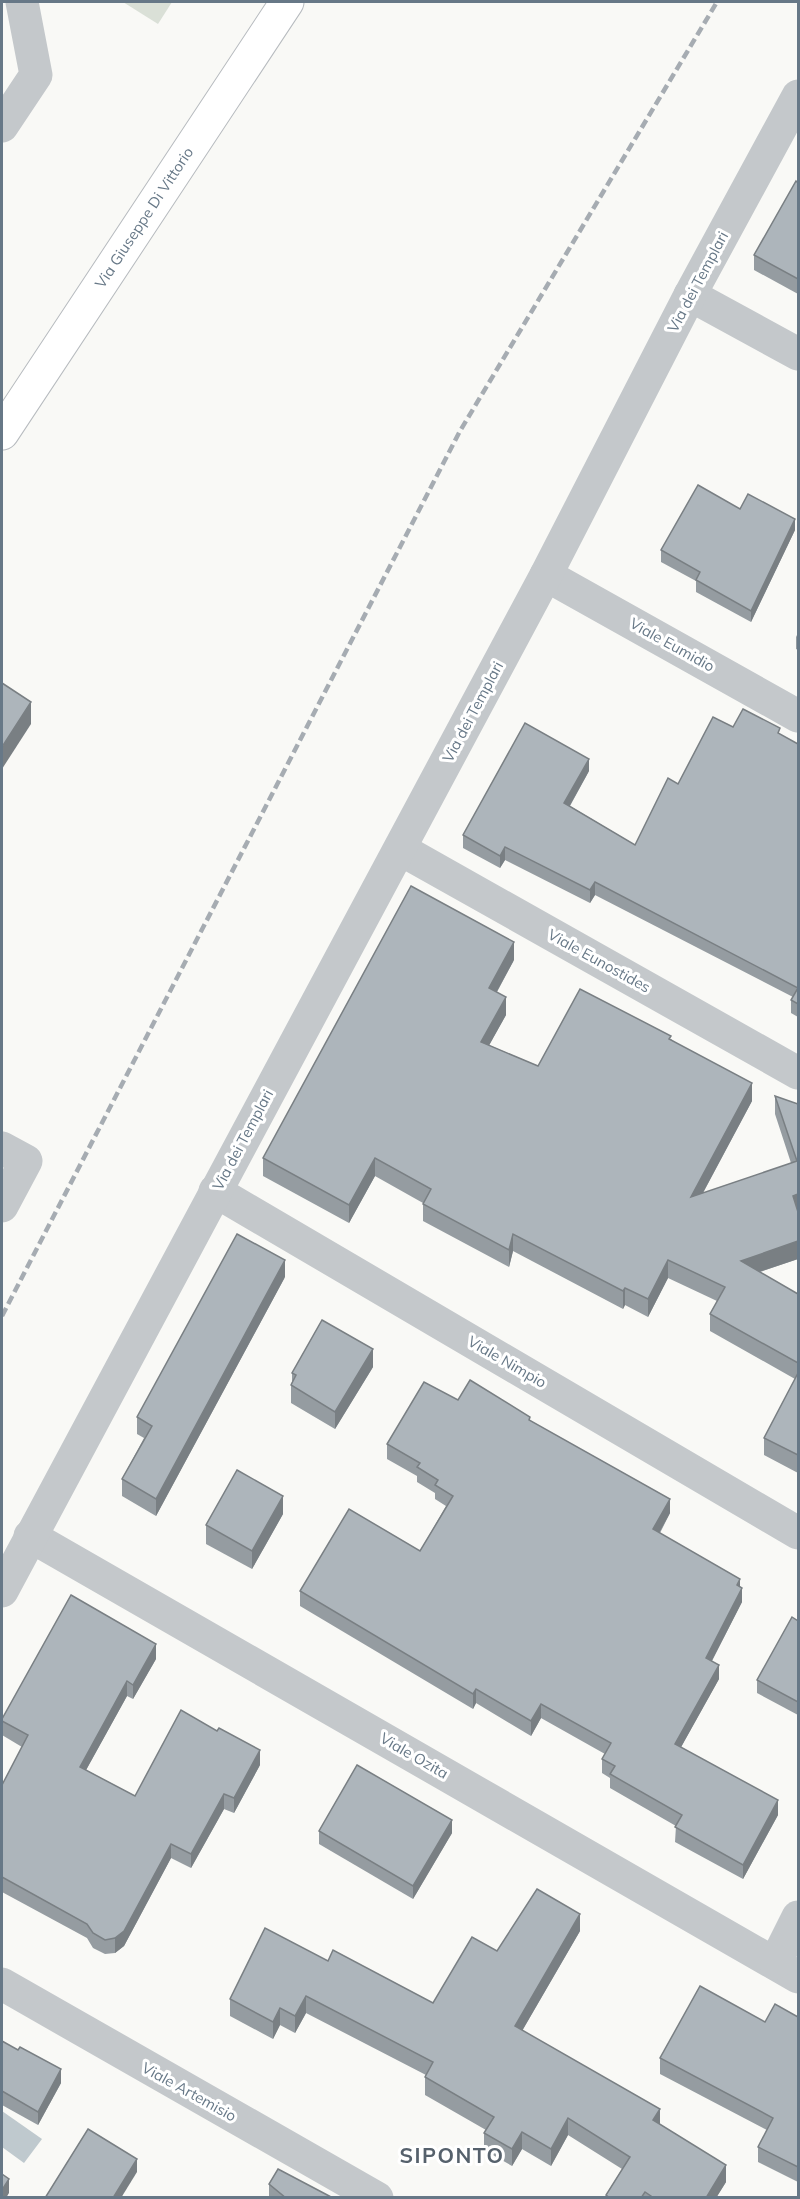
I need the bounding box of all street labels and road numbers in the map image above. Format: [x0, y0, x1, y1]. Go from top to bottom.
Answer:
street label: Via Giuseppe Di Vittorio [90, 143, 197, 292]
street label: Via dei Templari [663, 228, 732, 335]
street label: Viale Eumidio [627, 613, 718, 676]
street label: Via dei Templari [438, 658, 507, 765]
street label: Viale Eunostides [545, 925, 654, 997]
street label: Via dei Templari [208, 1086, 277, 1193]
street label: Viale Nimpio [464, 1331, 550, 1392]
street label: Viale Ozita [377, 1728, 452, 1783]
street label: Viale Artemisio [139, 2058, 240, 2125]

